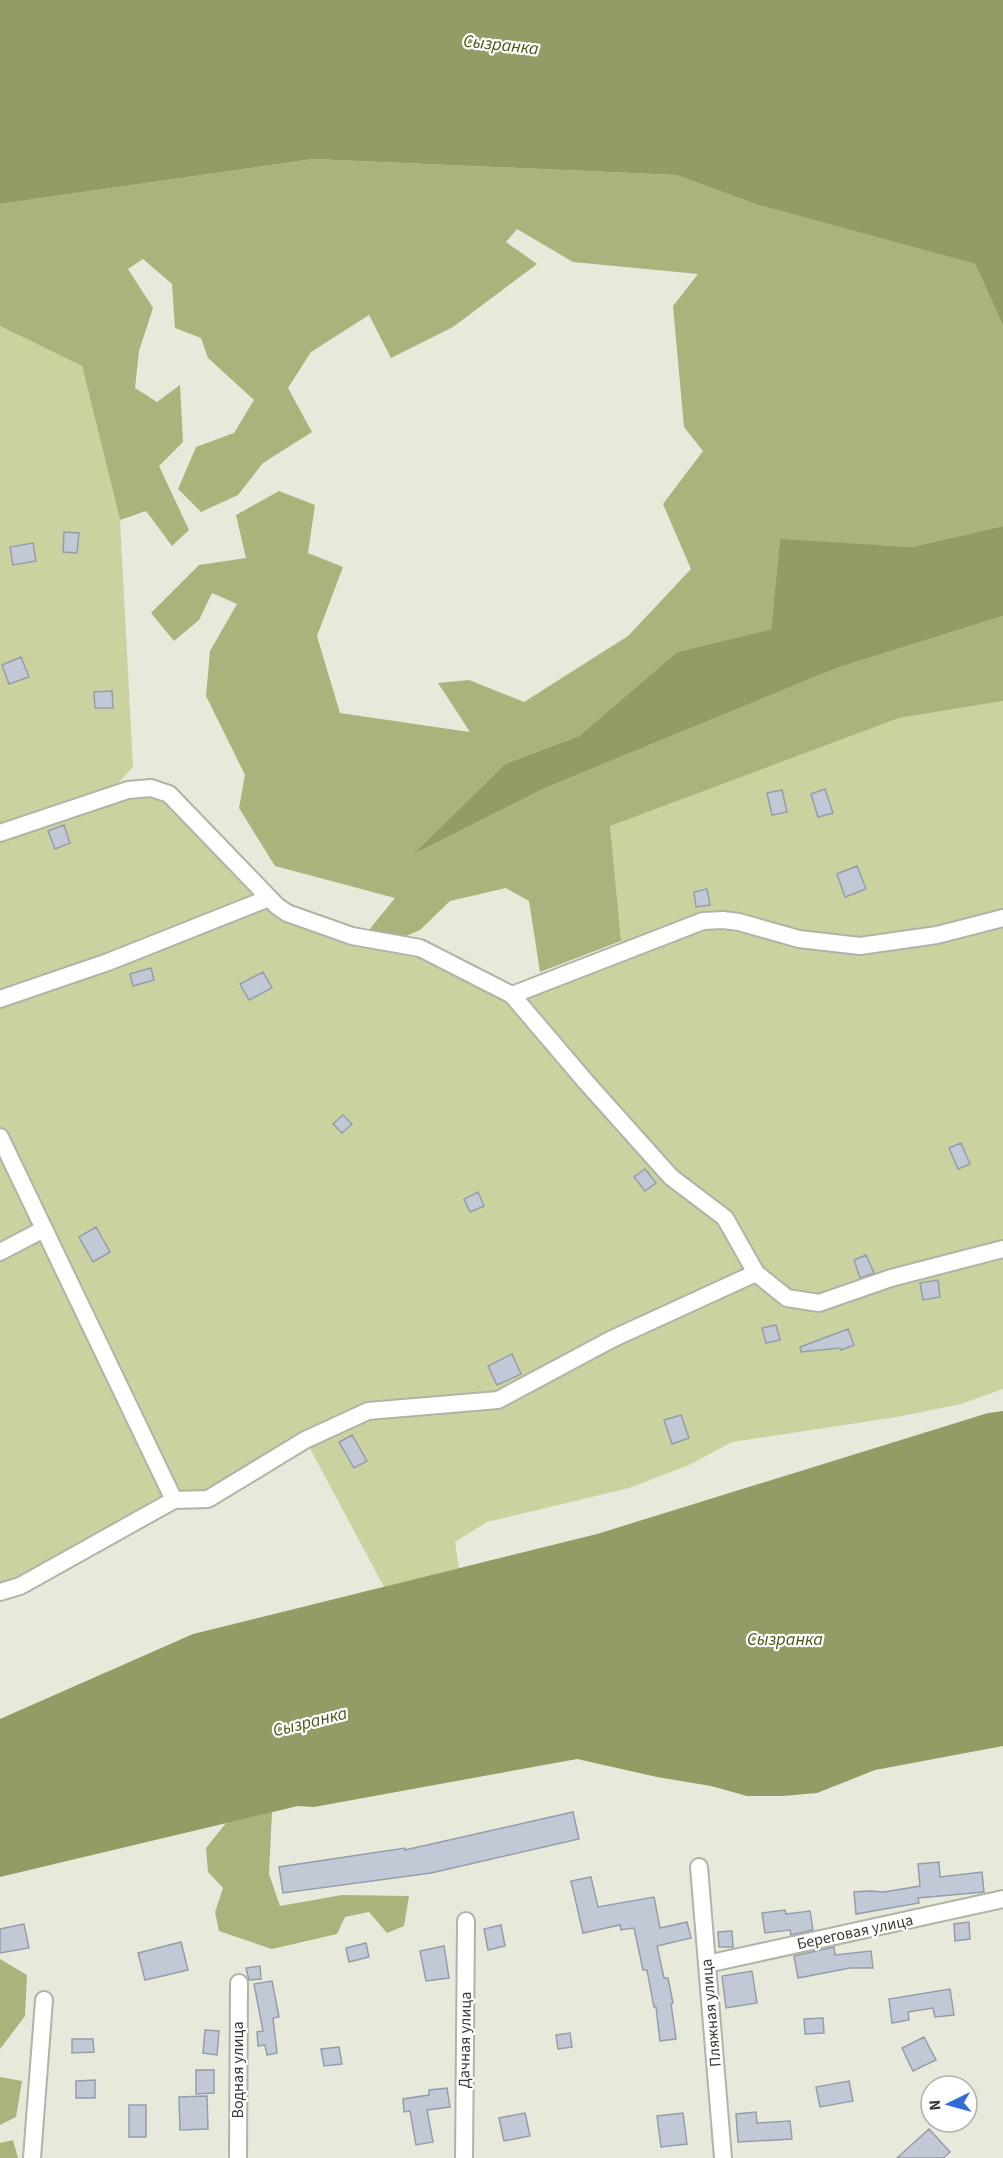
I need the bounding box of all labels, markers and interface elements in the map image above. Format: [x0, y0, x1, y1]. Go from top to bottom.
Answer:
water label: Сызранка [462, 29, 540, 61]
water label: Сызранка [747, 1627, 823, 1652]
water label: Сызранка [270, 1701, 350, 1743]
street label: Береговая улица [795, 1909, 915, 1955]
street label: Пляжная улица [695, 1958, 727, 2068]
street label: Дачная улица [453, 1991, 477, 2089]
street label: Водная улица [227, 2021, 249, 2119]
north arrow [919, 2074, 979, 2134]
text: N [924, 2099, 946, 2111]

